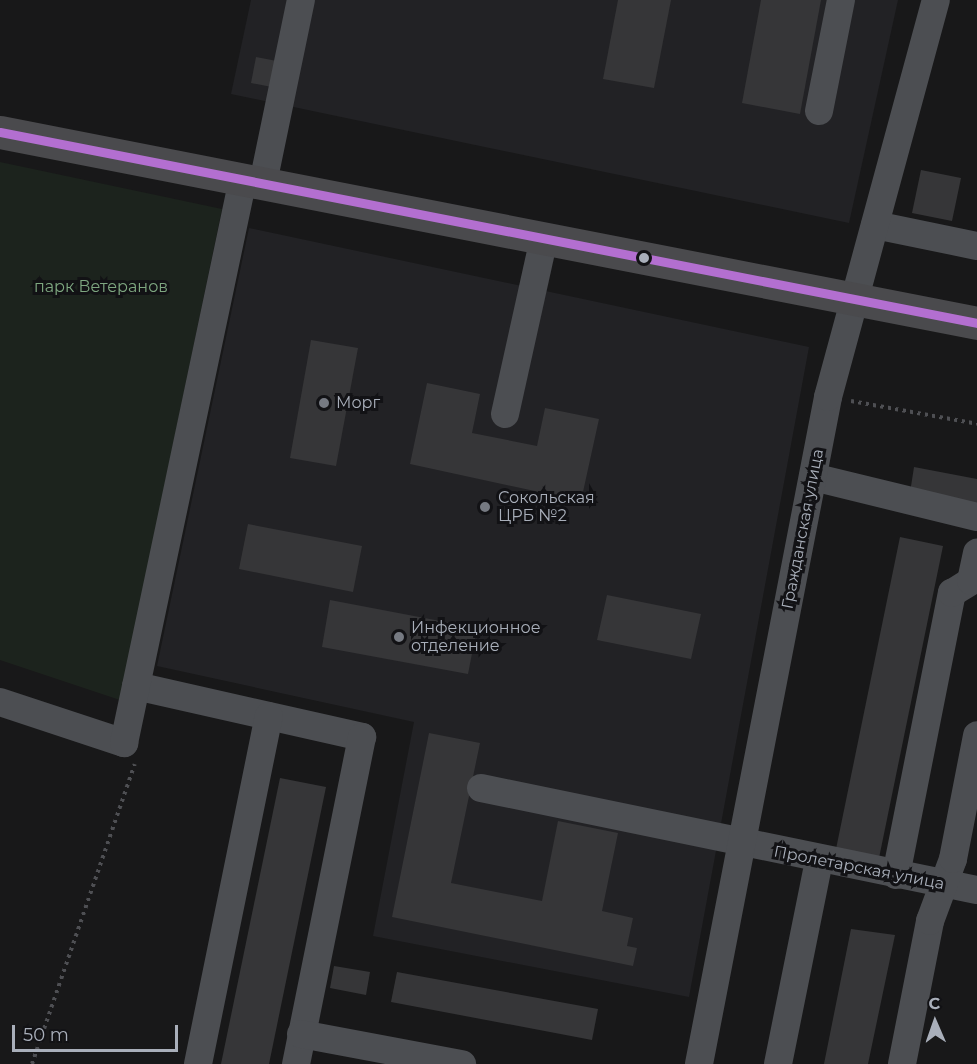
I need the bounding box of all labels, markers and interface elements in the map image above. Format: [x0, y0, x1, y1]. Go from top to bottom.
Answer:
unlabelled marker [638, 252, 650, 264]
park label: парк Ветеранов [34, 277, 168, 297]
place label: Морг [336, 393, 380, 413]
marker: Морг [317, 396, 331, 410]
street label: Гражданская улица [778, 447, 828, 611]
place label: Сокольская ЦРБ №2 [498, 488, 595, 526]
marker: Сокольская ЦРБ №2 [476, 498, 494, 516]
place label: Инфекционное отделение [411, 618, 541, 656]
marker: Инфекционное отделение [392, 630, 406, 644]
street label: Пролетарская улица [772, 842, 946, 894]
north arrow [905, 992, 965, 1052]
text: С [928, 994, 940, 1013]
scale bar [15, 1013, 182, 1051]
text: 50 m [23, 1024, 69, 1046]

